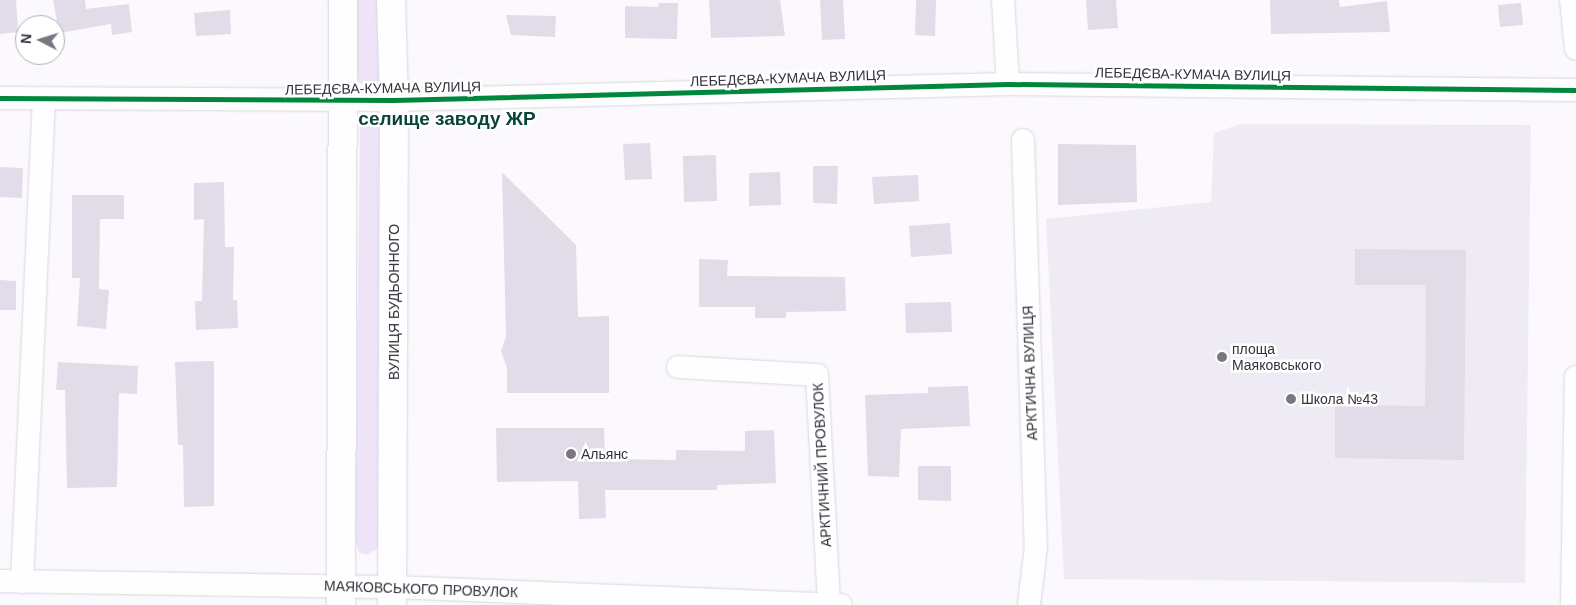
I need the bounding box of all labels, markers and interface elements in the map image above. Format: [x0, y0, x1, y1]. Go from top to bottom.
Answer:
north arrow [15, 15, 65, 65]
text: N [18, 33, 34, 45]
street label: ЛЕБЕДЄВА-КУМАЧА ВУЛИЦЯ [1095, 64, 1291, 84]
street label: ЛЕБЕДЄВА-КУМАЧА ВУЛИЦЯ [690, 66, 886, 90]
street label: ЛЕБЕДЄВА-КУМАЧА ВУЛИЦЯ [285, 78, 481, 98]
district label: селище заводу ЖР [358, 108, 536, 130]
street label: ВУЛИЦЯ БУДЬОННОГО [386, 224, 402, 380]
street label: АРКТИЧНА ВУЛИЦЯ [1019, 305, 1041, 441]
place label: площа Маяковського [1232, 341, 1321, 374]
marker: площа Маяковського [1216, 351, 1228, 363]
street label: АРКТИЧНИЙ ПРОВУЛОК [809, 382, 835, 548]
place label: Школа №43 [1301, 391, 1378, 407]
marker: Школа №43 [1285, 393, 1297, 405]
place label: Альянс [581, 446, 628, 462]
marker: Альянс [565, 448, 577, 460]
street label: МАЯКОВСЬКОГО ПРОВУЛОК [324, 577, 518, 601]

